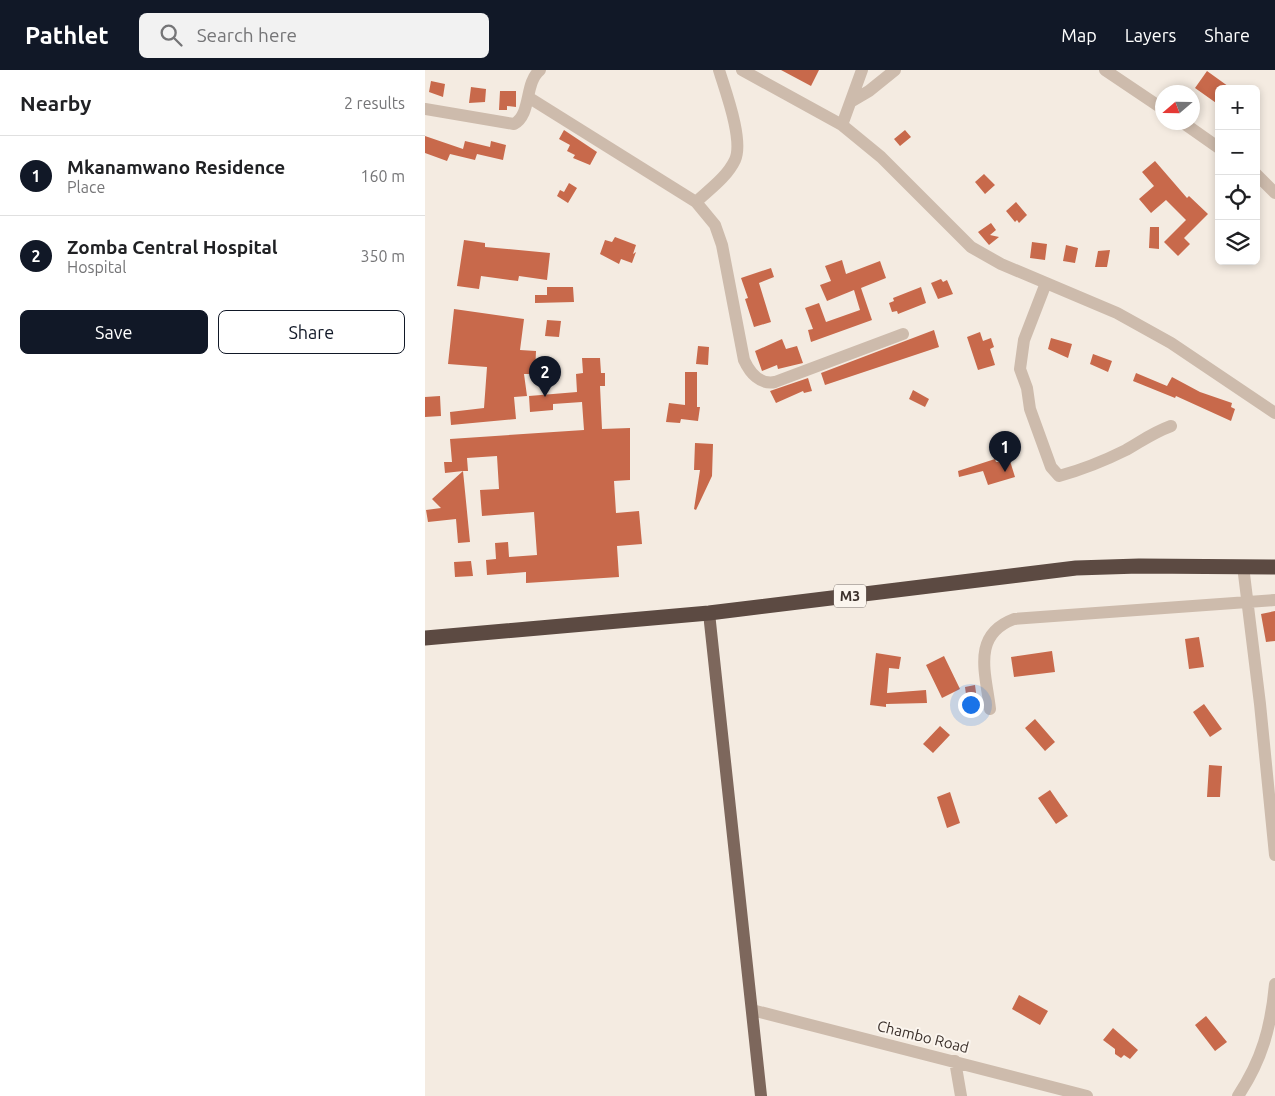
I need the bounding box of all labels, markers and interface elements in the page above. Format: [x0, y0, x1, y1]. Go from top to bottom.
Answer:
search box [139, 13, 489, 58]
icon: search [157, 21, 185, 49]
text: Pathlet [25, 22, 109, 49]
text: Search here [197, 24, 297, 46]
text: Map [1061, 25, 1097, 45]
text: Layers [1125, 25, 1176, 45]
text: Share [1204, 25, 1250, 45]
north arrow [1155, 85, 1200, 130]
map controls [1215, 85, 1260, 265]
button: + [1215, 85, 1260, 130]
text: Nearby [20, 91, 91, 115]
text: 2 results [344, 94, 405, 112]
button: − [1215, 130, 1260, 175]
text: Mkanamwano Residence [67, 156, 285, 178]
text: 1 [31, 167, 41, 185]
text: 160 m [360, 167, 405, 185]
button: locate [1215, 175, 1260, 220]
text: Place [67, 178, 105, 196]
button: layers [1215, 220, 1260, 265]
text: Zomba Central Hospital [67, 236, 277, 258]
text: 2 [31, 247, 41, 265]
text: 350 m [360, 247, 405, 265]
text: Hospital [67, 258, 126, 276]
button: Save [20, 310, 208, 354]
button: Share [218, 310, 405, 354]
pin: 2 [529, 356, 561, 397]
pin: 1 [989, 431, 1021, 472]
road number: M3 [834, 584, 866, 608]
your location [958, 692, 984, 718]
street label: Chambo Road [875, 1017, 971, 1056]

